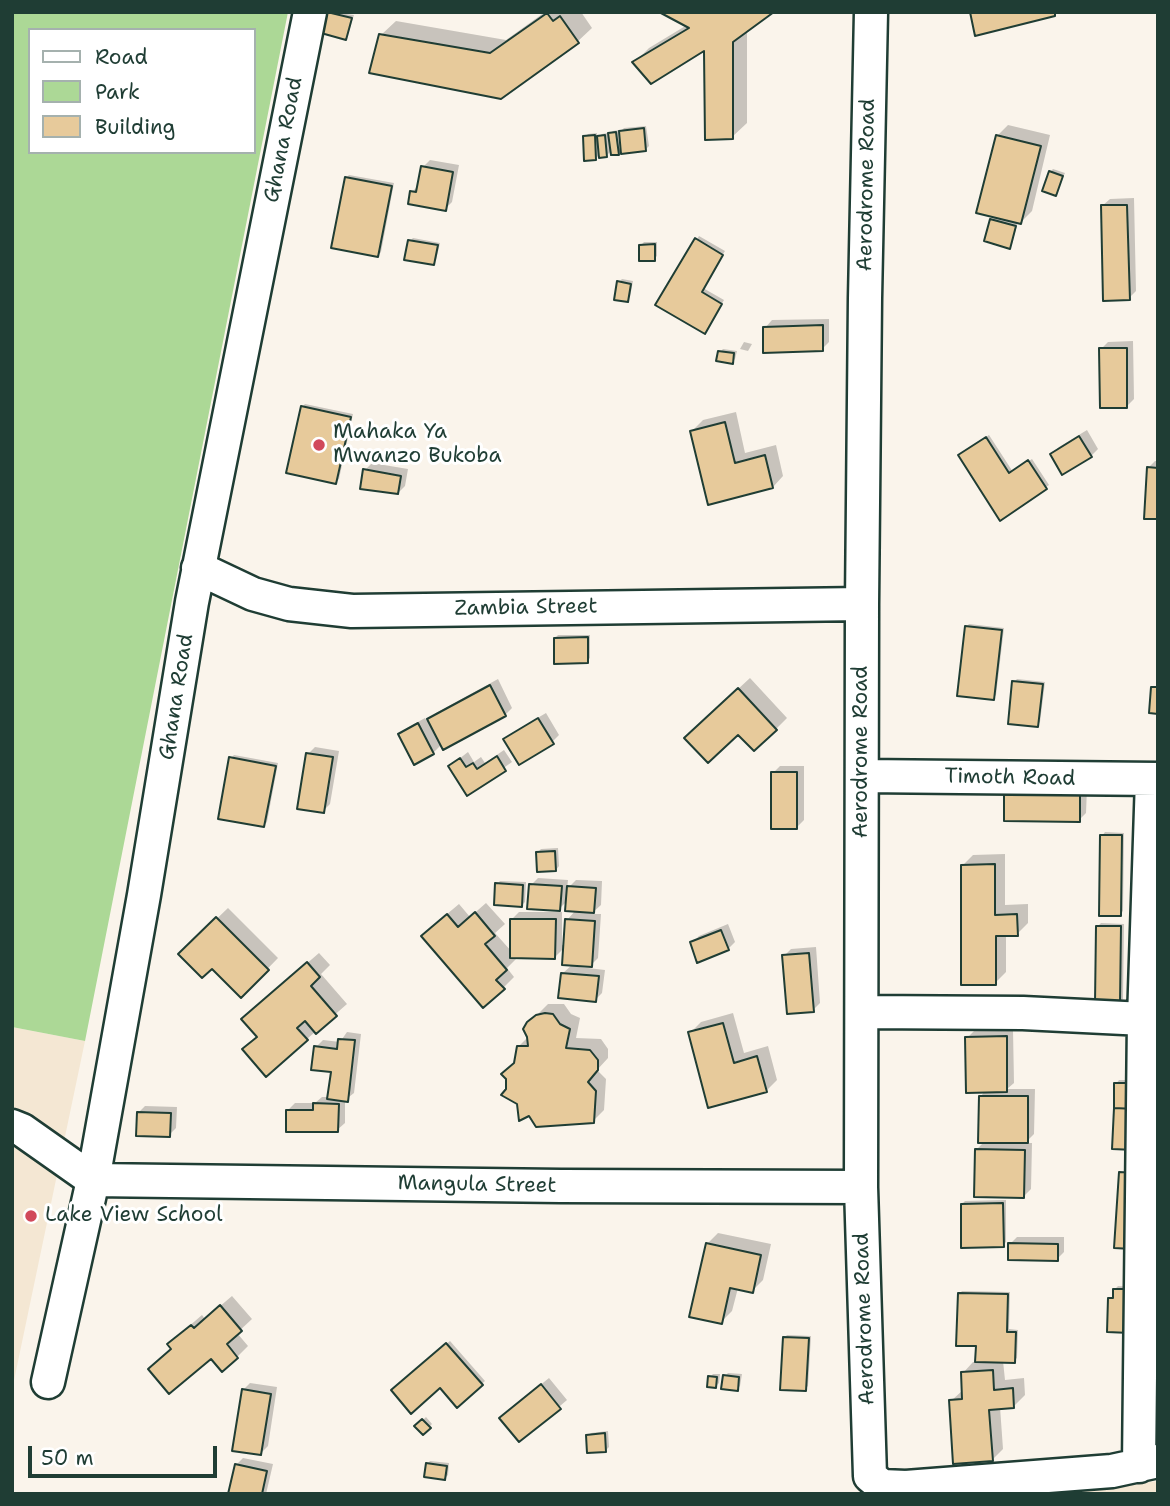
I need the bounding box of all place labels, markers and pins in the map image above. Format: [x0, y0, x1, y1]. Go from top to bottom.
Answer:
place label: Mahaka Ya Mwanzo Bukoba [333, 420, 502, 470]
marker: Mahaka Ya Mwanzo Bukoba [311, 437, 327, 453]
place label: Lake View School [45, 1203, 223, 1229]
marker: Lake View School [23, 1208, 39, 1224]

